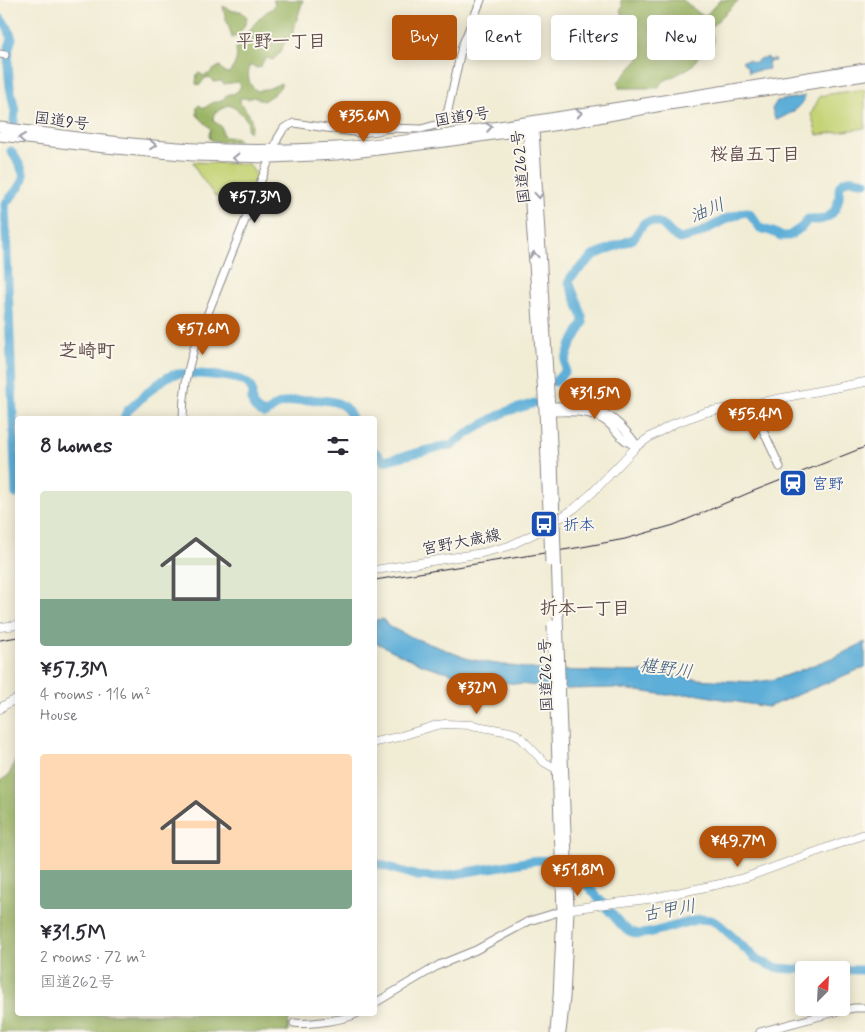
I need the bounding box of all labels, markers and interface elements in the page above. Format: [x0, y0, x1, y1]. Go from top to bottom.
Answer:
chip: Buy [392, 15, 457, 60]
chip: Rent [467, 15, 541, 60]
chip: Filters [551, 15, 637, 60]
chip: New [647, 15, 715, 60]
district label: 平野一丁目 [236, 30, 326, 54]
pin: ¥35.6M [323, 100, 405, 143]
street label: 国道9号 [433, 103, 491, 132]
text: ¥35.6M [339, 106, 389, 127]
street label: 国道9号 [33, 108, 91, 135]
one-way arrow [575, 108, 583, 119]
one-way arrow [484, 123, 493, 133]
street label: 国道262号 [507, 129, 536, 205]
one-way arrow [18, 133, 26, 144]
one-way arrow [149, 139, 157, 150]
district label: 桜畠五丁目 [710, 143, 800, 167]
one-way arrow [232, 153, 240, 163]
pin: ¥57.3M [214, 182, 296, 224]
text: ¥57.3M [229, 187, 281, 208]
one-way arrow [533, 191, 544, 199]
water label: 油川 [686, 193, 729, 229]
one-way arrow [528, 251, 539, 259]
pin: ¥57.6M [162, 314, 244, 356]
text: ¥57.6M [177, 319, 229, 340]
district label: 芝崎町 [58, 339, 116, 364]
pin: ¥31.5M [554, 378, 636, 420]
text: ¥31.5M [570, 383, 620, 404]
pin: ¥55.4M [714, 398, 796, 441]
text: ¥55.4M [728, 404, 782, 425]
text: 8 homes [40, 432, 112, 460]
icon: filters [324, 432, 352, 460]
station icon: 宮野 [778, 468, 808, 498]
place label: 宮野 [812, 474, 844, 495]
bus stop icon: 折本 [529, 509, 559, 539]
place label: 折本 [563, 515, 595, 536]
icon: home [151, 524, 241, 614]
street label: 宮野大歳線 [420, 525, 503, 560]
district label: 折本一丁目 [540, 597, 630, 621]
street label: 国道262号 [535, 637, 558, 712]
water label: 椹野川 [637, 653, 694, 685]
text: ¥57.3M [40, 656, 108, 684]
pin: ¥32M [447, 672, 507, 715]
text: ¥32M [458, 678, 496, 699]
text: 4 rooms · 116 m² [40, 684, 151, 705]
text: House [40, 705, 78, 726]
icon: home [151, 787, 241, 877]
pin: ¥49.7M [697, 826, 779, 868]
text: ¥49.7M [710, 831, 766, 852]
pin: ¥51.8M [537, 854, 619, 897]
text: ¥51.8M [552, 860, 604, 881]
water label: 古甲川 [641, 894, 698, 927]
text: ¥31.5M [40, 919, 106, 947]
text: 2 rooms · 72 m² [40, 947, 146, 968]
north arrow [795, 961, 850, 1016]
map controls [795, 961, 850, 1016]
text: 国道262号 [40, 972, 114, 993]

